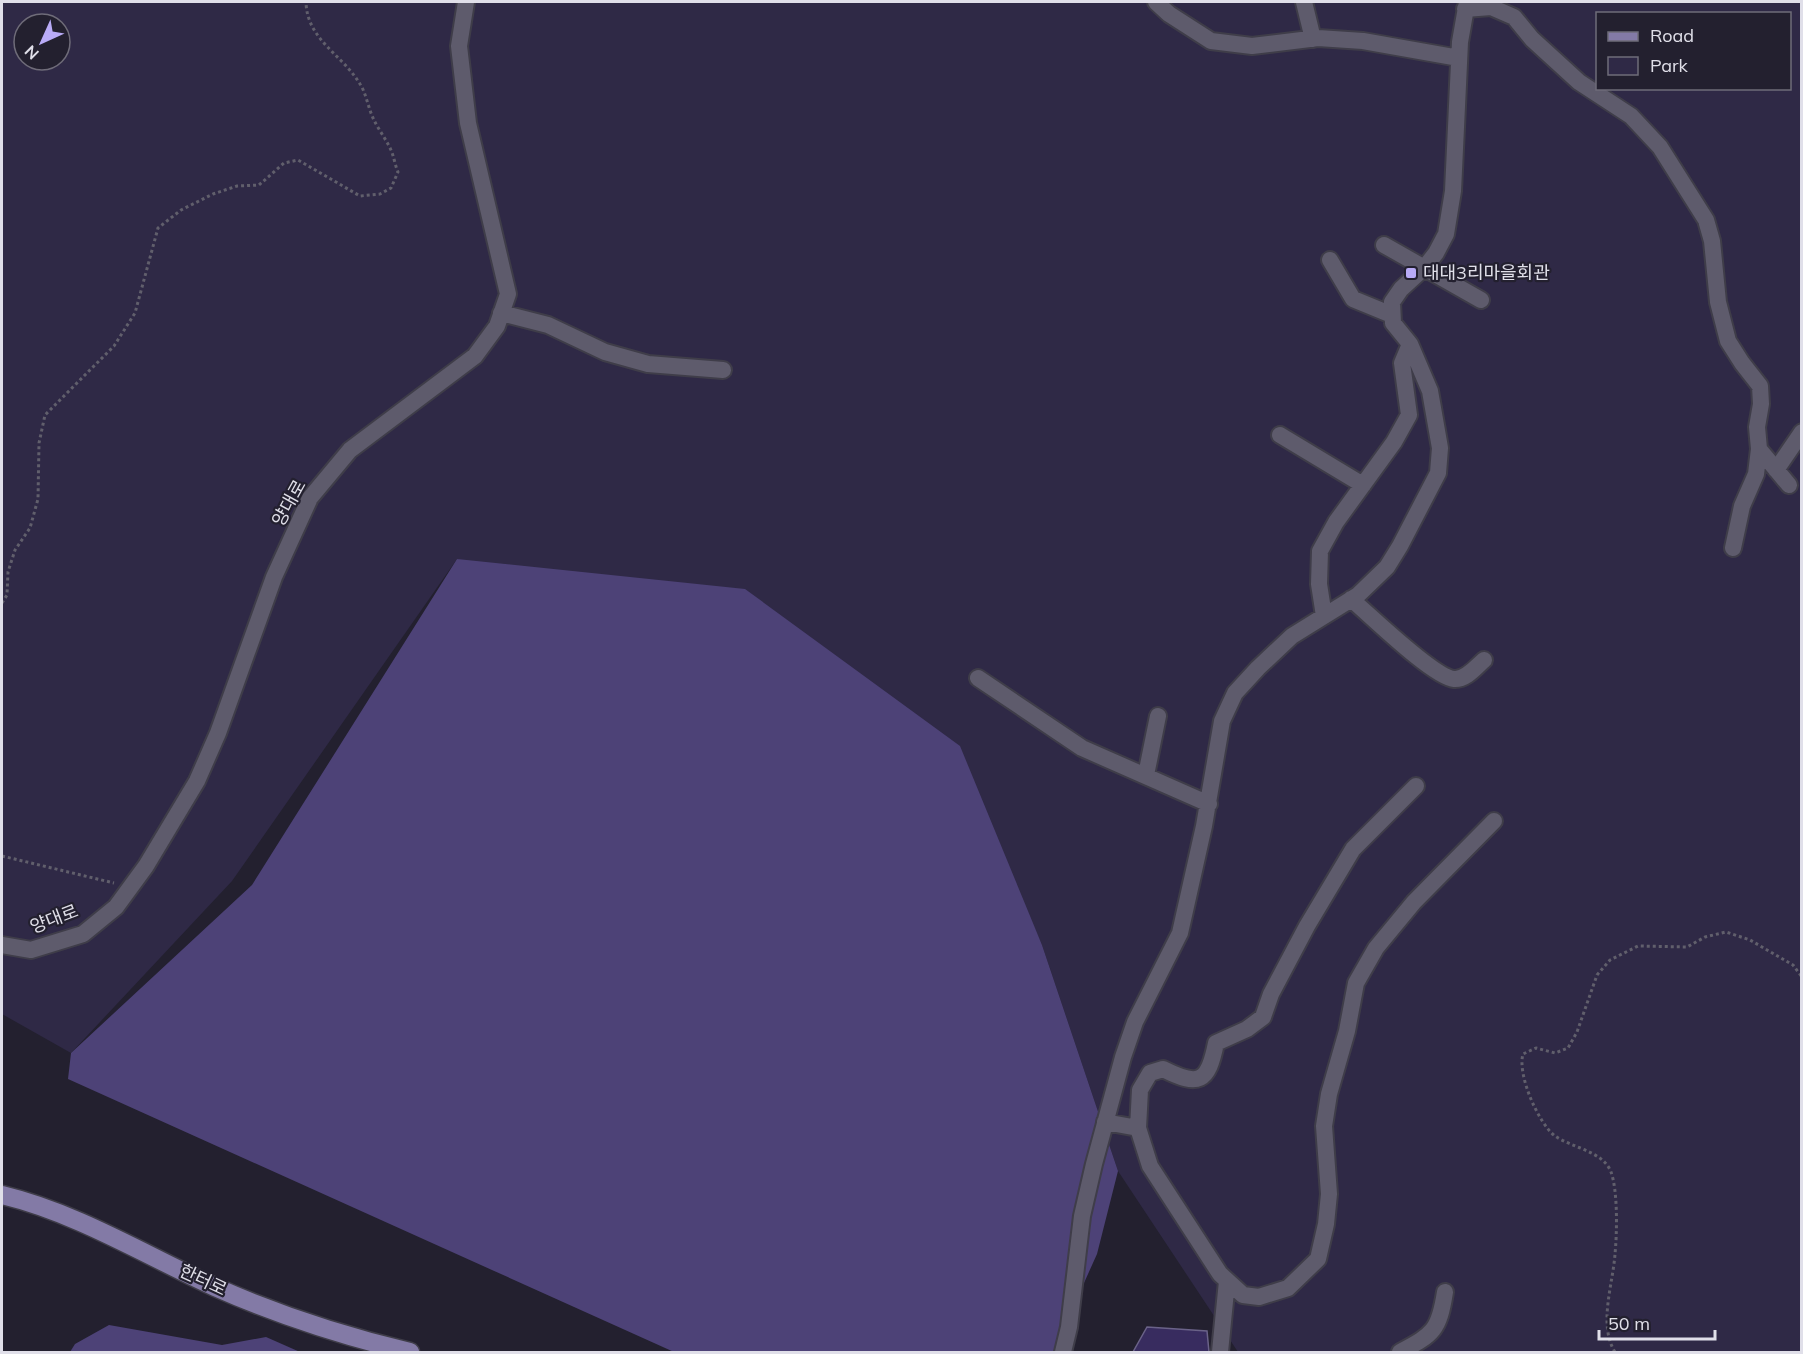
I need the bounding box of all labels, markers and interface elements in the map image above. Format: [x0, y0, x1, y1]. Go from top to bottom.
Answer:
north arrow [12, 12, 72, 72]
legend [1596, 12, 1791, 90]
text: Road [1650, 24, 1694, 47]
text: N [20, 41, 43, 64]
text: Park [1650, 54, 1689, 77]
place label: 대대3리마을회관 [1423, 261, 1550, 284]
marker: 대대3리마을회관 [1404, 266, 1418, 280]
street label: 양대로 [266, 475, 311, 530]
street label: 양대로 [27, 899, 81, 938]
street label: 한터로 [176, 1259, 231, 1300]
scale bar [1599, 1303, 1714, 1341]
text: 50 m [1608, 1312, 1650, 1335]

